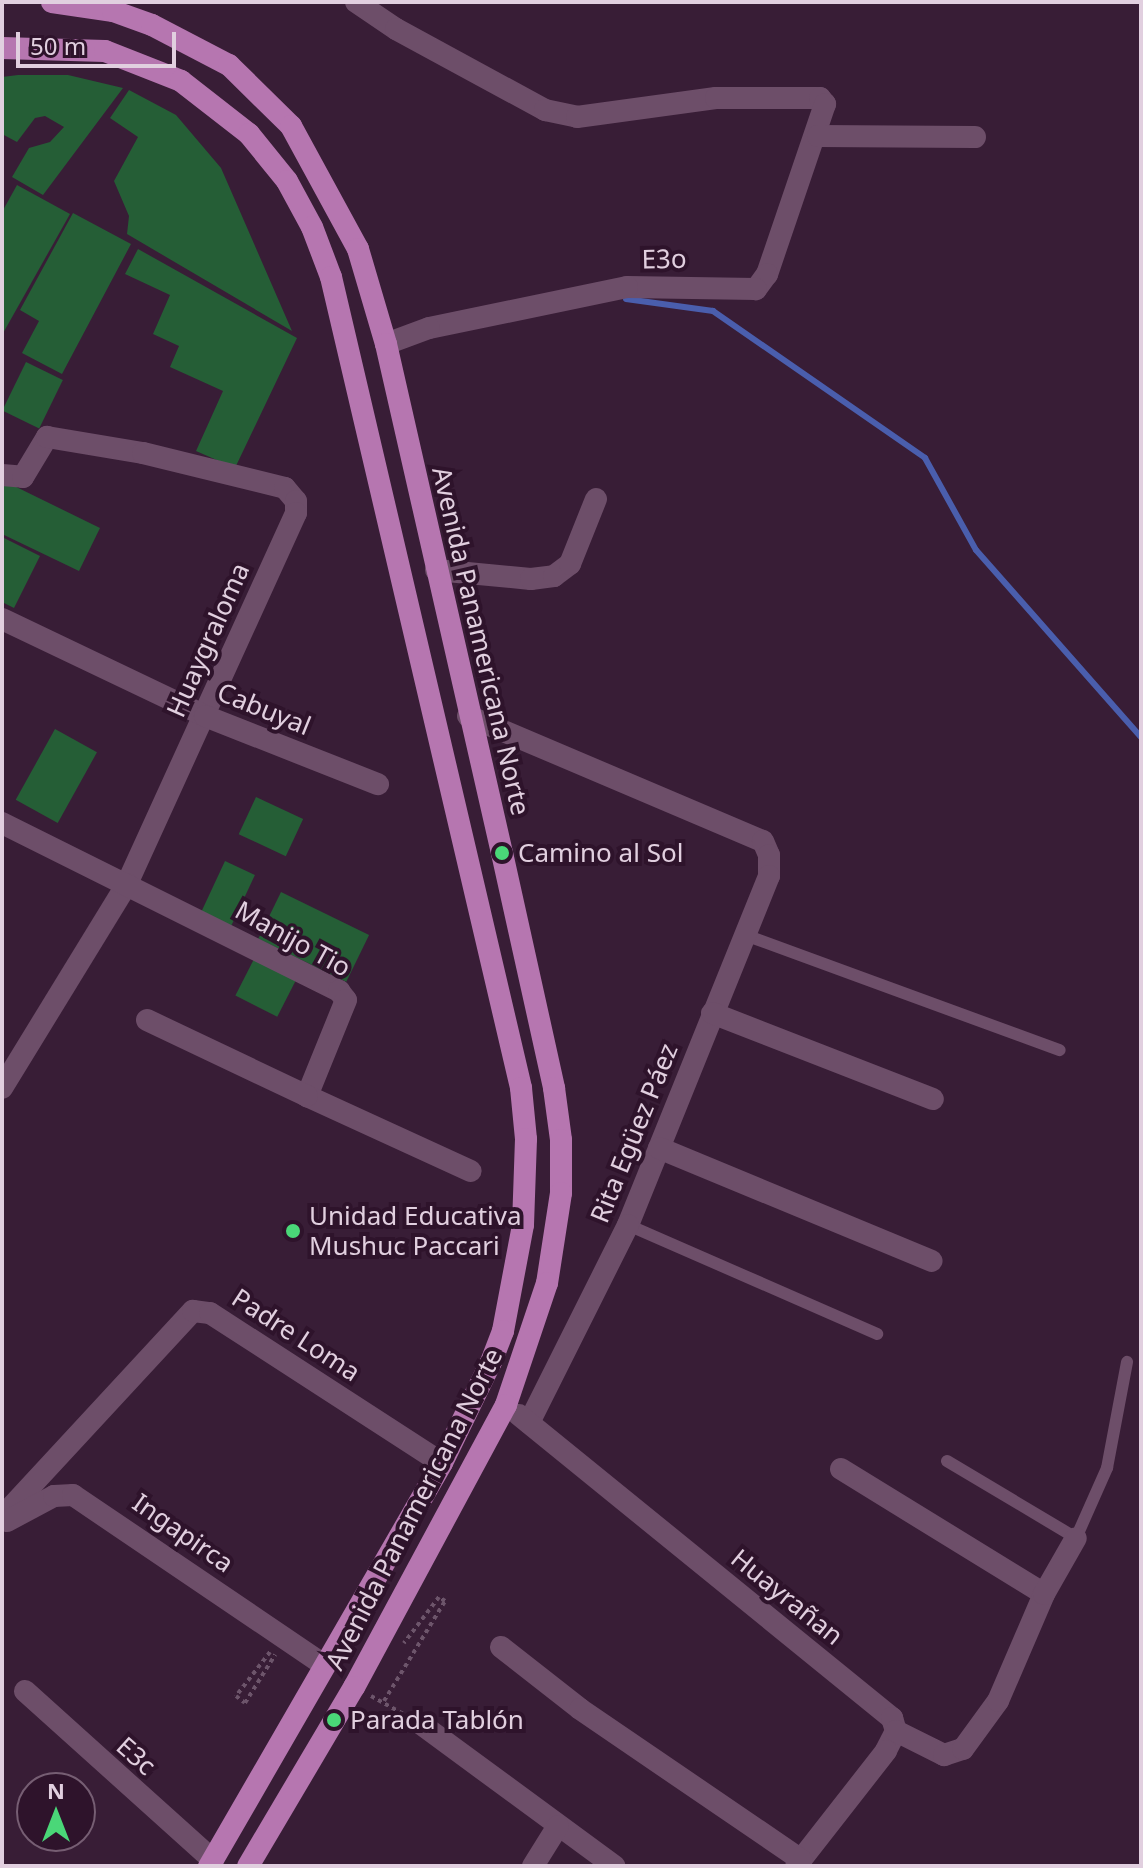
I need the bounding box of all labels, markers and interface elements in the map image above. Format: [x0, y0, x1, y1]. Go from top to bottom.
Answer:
scale bar [20, 16, 180, 66]
text: 50 m [30, 29, 86, 62]
street label: E3o [641, 243, 687, 275]
street label: Avenida Panamericana Norte [426, 464, 536, 818]
street label: Huaygraloma [160, 558, 256, 722]
street label: Cabuyal [213, 676, 315, 742]
place label: Camino al Sol [518, 837, 683, 869]
marker: Camino al Sol [493, 844, 511, 862]
street label: Manijo Tio [230, 895, 356, 983]
street label: Rita Egüez Páez [584, 1039, 684, 1227]
place label: Unidad Educativa Mushuc Paccari [309, 1200, 522, 1262]
marker: Unidad Educativa Mushuc Paccari [284, 1222, 302, 1240]
street label: Padre Loma [226, 1282, 366, 1388]
street label: Avenida Panamericana Norte [319, 1343, 509, 1675]
street label: Ingapirca [127, 1487, 239, 1579]
street label: Huayrañan [725, 1542, 849, 1652]
place label: Parada Tablón [350, 1704, 524, 1736]
marker: Parada Tablón [325, 1711, 343, 1729]
street label: E3c [110, 1730, 162, 1782]
north arrow [16, 1772, 96, 1852]
text: N [47, 1775, 65, 1805]

